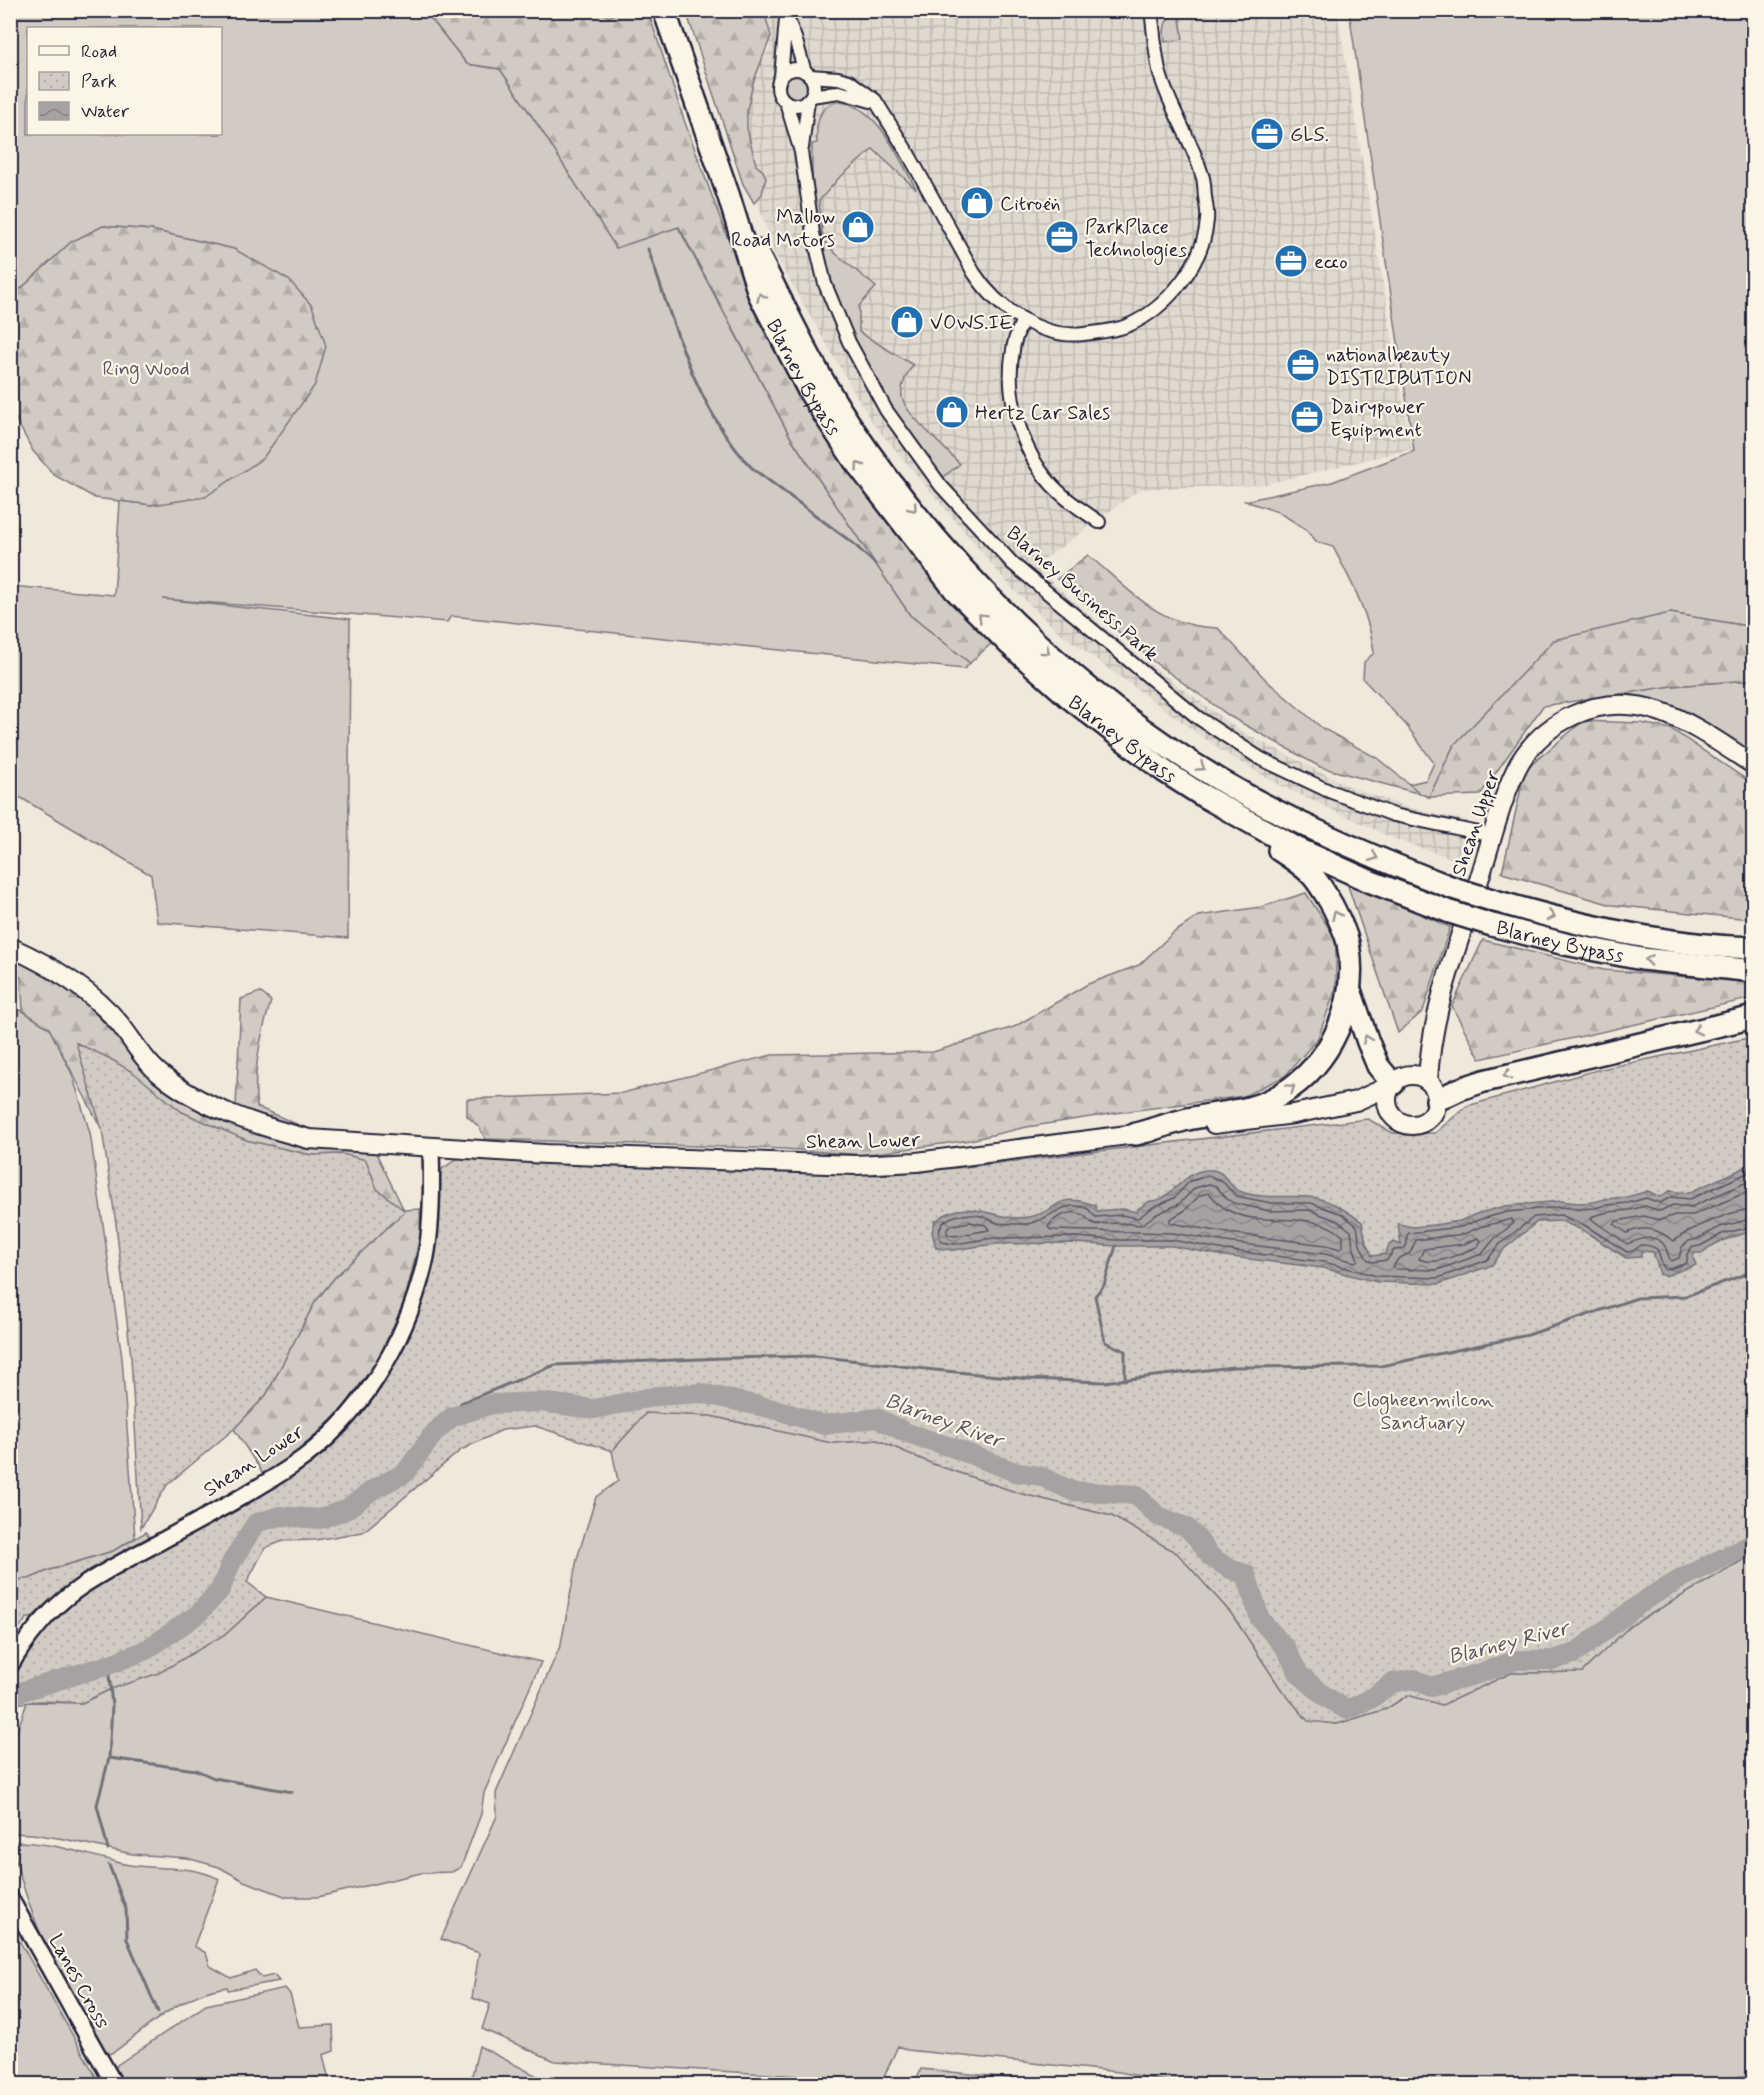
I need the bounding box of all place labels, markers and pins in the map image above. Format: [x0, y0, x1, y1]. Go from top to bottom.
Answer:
office icon: GLS. [1249, 116, 1285, 152]
place label: GLS. [1290, 122, 1329, 149]
shop icon: Citroën [959, 185, 995, 221]
place label: Citroën [1000, 191, 1061, 218]
place label: Mallow Road Motors [731, 204, 835, 254]
shop icon: Mallow Road Motors [840, 209, 876, 245]
place label: ParkPlace Technologies [1085, 214, 1187, 265]
office icon: ParkPlace Technologies [1044, 219, 1080, 255]
office icon: ecco [1273, 243, 1309, 279]
place label: ecco [1314, 249, 1348, 276]
shop icon: VOWS.IE [889, 304, 925, 340]
place label: VOWS.IE [930, 310, 1013, 337]
place label: nationalbeauty DISTRIBUTION [1326, 342, 1472, 392]
office icon: nationalbeauty DISTRIBUTION [1285, 347, 1321, 383]
shop icon: Hertz Car Sales [934, 394, 970, 430]
place label: Dairypower Equipment [1330, 394, 1425, 444]
office icon: Dairypower Equipment [1289, 399, 1325, 435]
place label: Hertz Car Sales [975, 400, 1110, 427]

